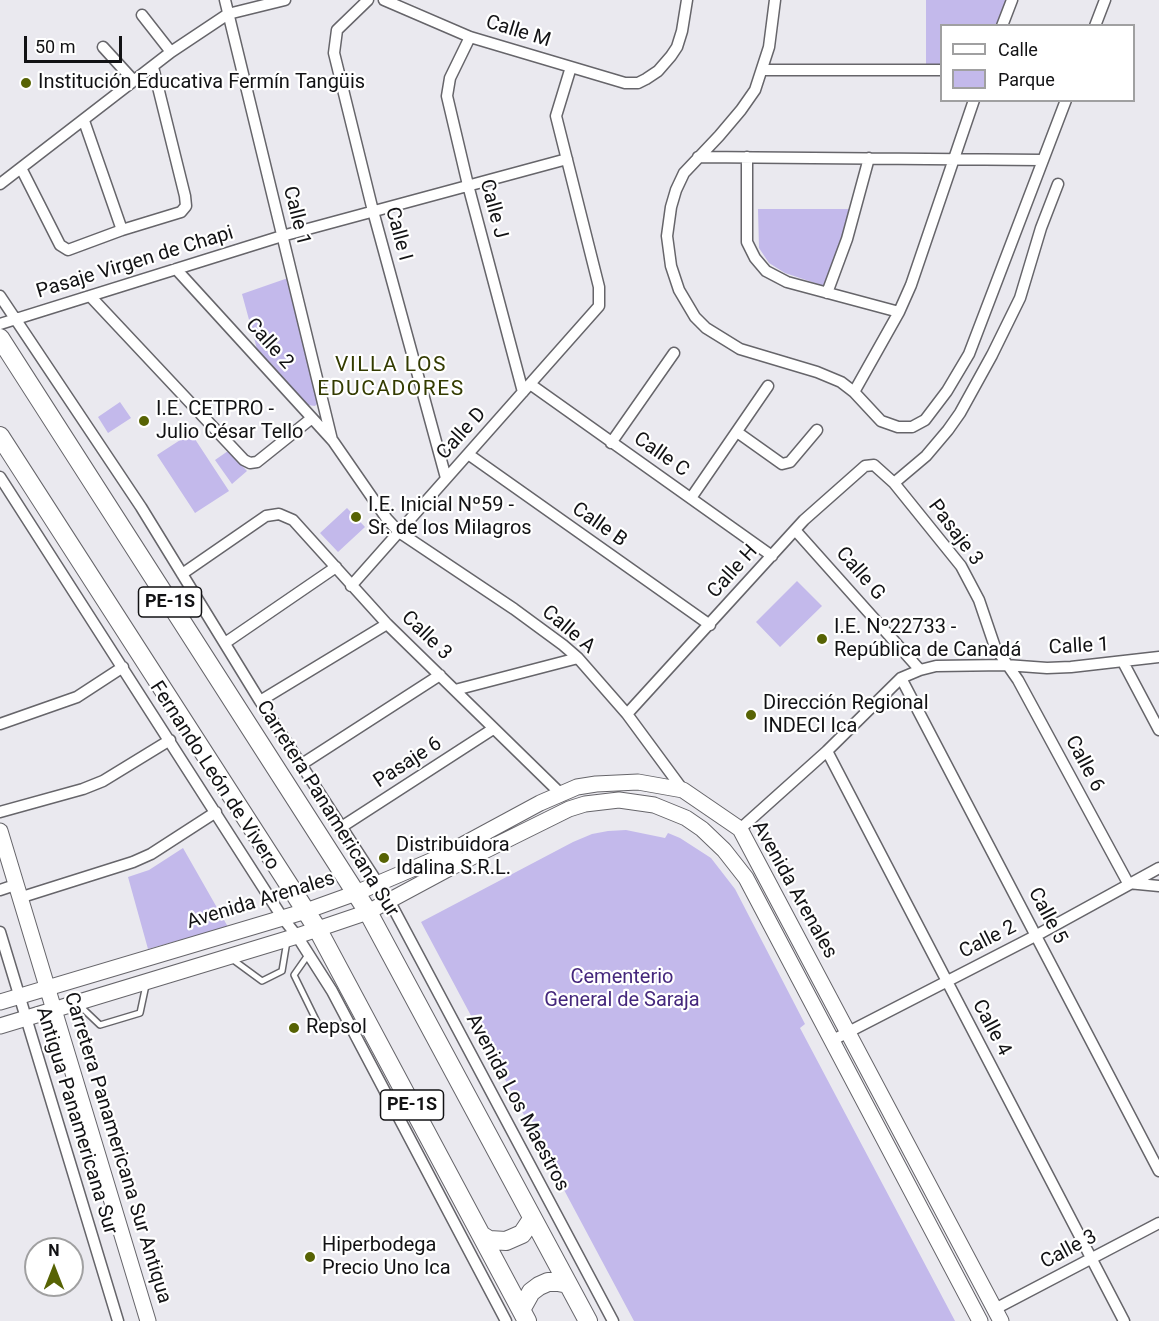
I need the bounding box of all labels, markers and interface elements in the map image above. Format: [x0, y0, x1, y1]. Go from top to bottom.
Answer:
street label: Calle M [483, 11, 553, 53]
scale bar [27, 24, 124, 62]
legend [940, 24, 1135, 102]
text: 50 m [35, 36, 75, 57]
text: Calle [998, 39, 1038, 60]
text: Parque [998, 69, 1055, 90]
place label: Institución Educativa Fermín Tangüis [38, 71, 365, 95]
marker: Institución Educativa Fermín Tangüis [19, 76, 33, 90]
street label: Calle J [474, 177, 512, 241]
street label: Calle 1 [277, 184, 315, 248]
street label: Calle I [379, 205, 417, 263]
street label: Pasaje Virgen de Chapi [34, 222, 236, 304]
street label: Calle 2 [240, 314, 298, 374]
district label: VILLA LOS EDUCADORES [317, 353, 465, 403]
place label: I.E. CETPRO - Julio César Tello [156, 398, 303, 445]
street label: Calle D [432, 403, 492, 465]
marker: I.E. CETPRO - Julio César Tello [137, 414, 151, 428]
street label: Calle C [629, 427, 693, 483]
place label: I.E. Inicial Nº59 - Sr. de los Milagros [368, 494, 532, 541]
street label: Pasaje 3 [922, 495, 988, 571]
street label: Calle B [567, 497, 631, 553]
marker: I.E. Inicial Nº59 - Sr. de los Milagros [349, 510, 363, 524]
street label: Calle H [703, 540, 763, 604]
street label: Calle G [830, 542, 890, 606]
road number: PE-1S [138, 587, 201, 617]
street label: Calle A [536, 601, 600, 659]
street label: Calle 3 [396, 606, 456, 666]
place label: I.E. Nº22733 - República de Canadá [834, 616, 1021, 663]
marker: I.E. Nº22733 - República de Canadá [815, 632, 829, 646]
street label: Calle 1 [1048, 633, 1110, 661]
street label: Fernando León de Vivero [144, 677, 284, 875]
place label: Dirección Regional INDECI Ica [763, 692, 929, 739]
street label: Carretera Panamericana Sur [251, 697, 403, 921]
marker: Dirección Regional INDECI Ica [744, 708, 758, 722]
street label: Pasaje 6 [370, 732, 446, 794]
street label: Calle 6 [1059, 732, 1109, 796]
street label: Avenida Arenales [746, 817, 842, 963]
place label: Distribuidora Idalina S.R.L. [396, 834, 511, 881]
marker: Distribuidora Idalina S.R.L. [377, 851, 391, 865]
street label: Avenida Arenales [184, 867, 338, 935]
street label: Calle 5 [1022, 884, 1072, 948]
street label: Calle 2 [956, 916, 1020, 964]
park label: Cementerio General de Saraja [544, 966, 700, 1013]
street label: Carretera Panamericana Sur Antiqua [58, 990, 176, 1306]
street label: Calle 4 [966, 996, 1016, 1060]
street label: Antigua Panamericana Sur [30, 1004, 122, 1238]
street label: Avenida Los Maestros [460, 1010, 574, 1196]
place label: Repsol [306, 1016, 367, 1040]
marker: Repsol [287, 1021, 301, 1035]
road number: PE-1S [380, 1090, 444, 1120]
street label: Calle 3 [1037, 1225, 1101, 1275]
place label: Hiperbodega Precio Uno Ica [322, 1234, 451, 1281]
north arrow [24, 1237, 84, 1297]
text: N [48, 1241, 60, 1260]
marker: Hiperbodega Precio Uno Ica [303, 1250, 317, 1264]

